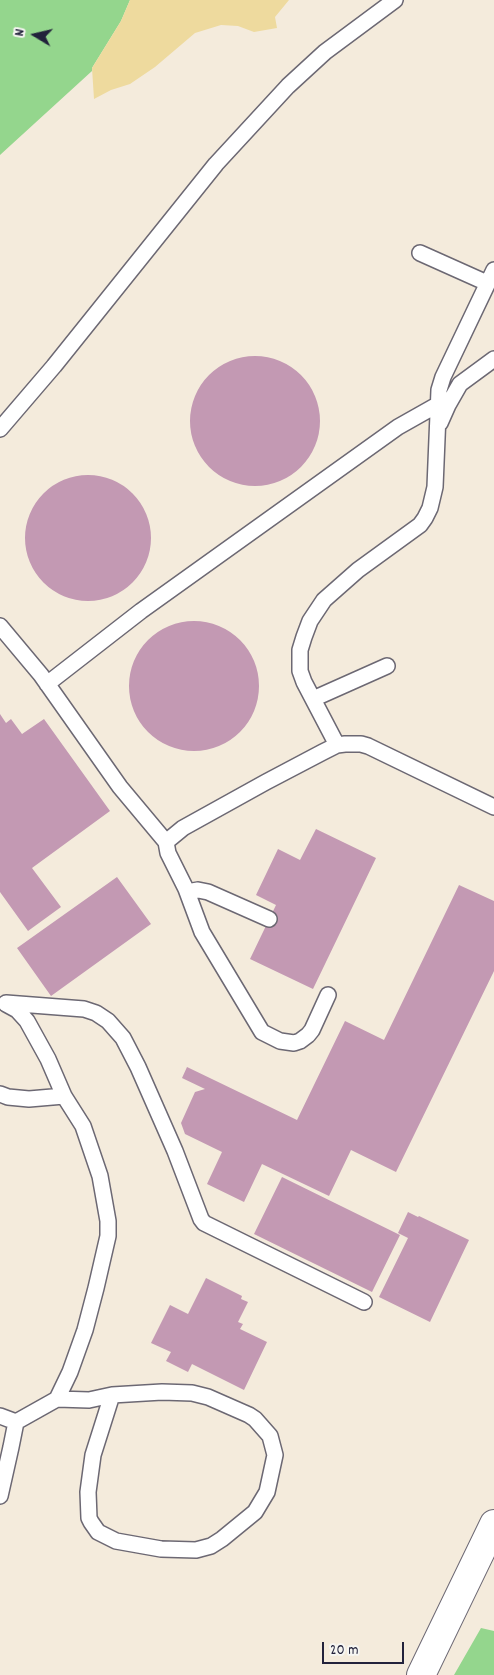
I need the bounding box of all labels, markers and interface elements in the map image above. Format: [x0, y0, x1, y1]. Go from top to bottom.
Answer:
north arrow [10, 10, 60, 60]
text: N [10, 28, 31, 38]
scale bar [324, 1632, 406, 1664]
text: 20 m [330, 1640, 358, 1662]

